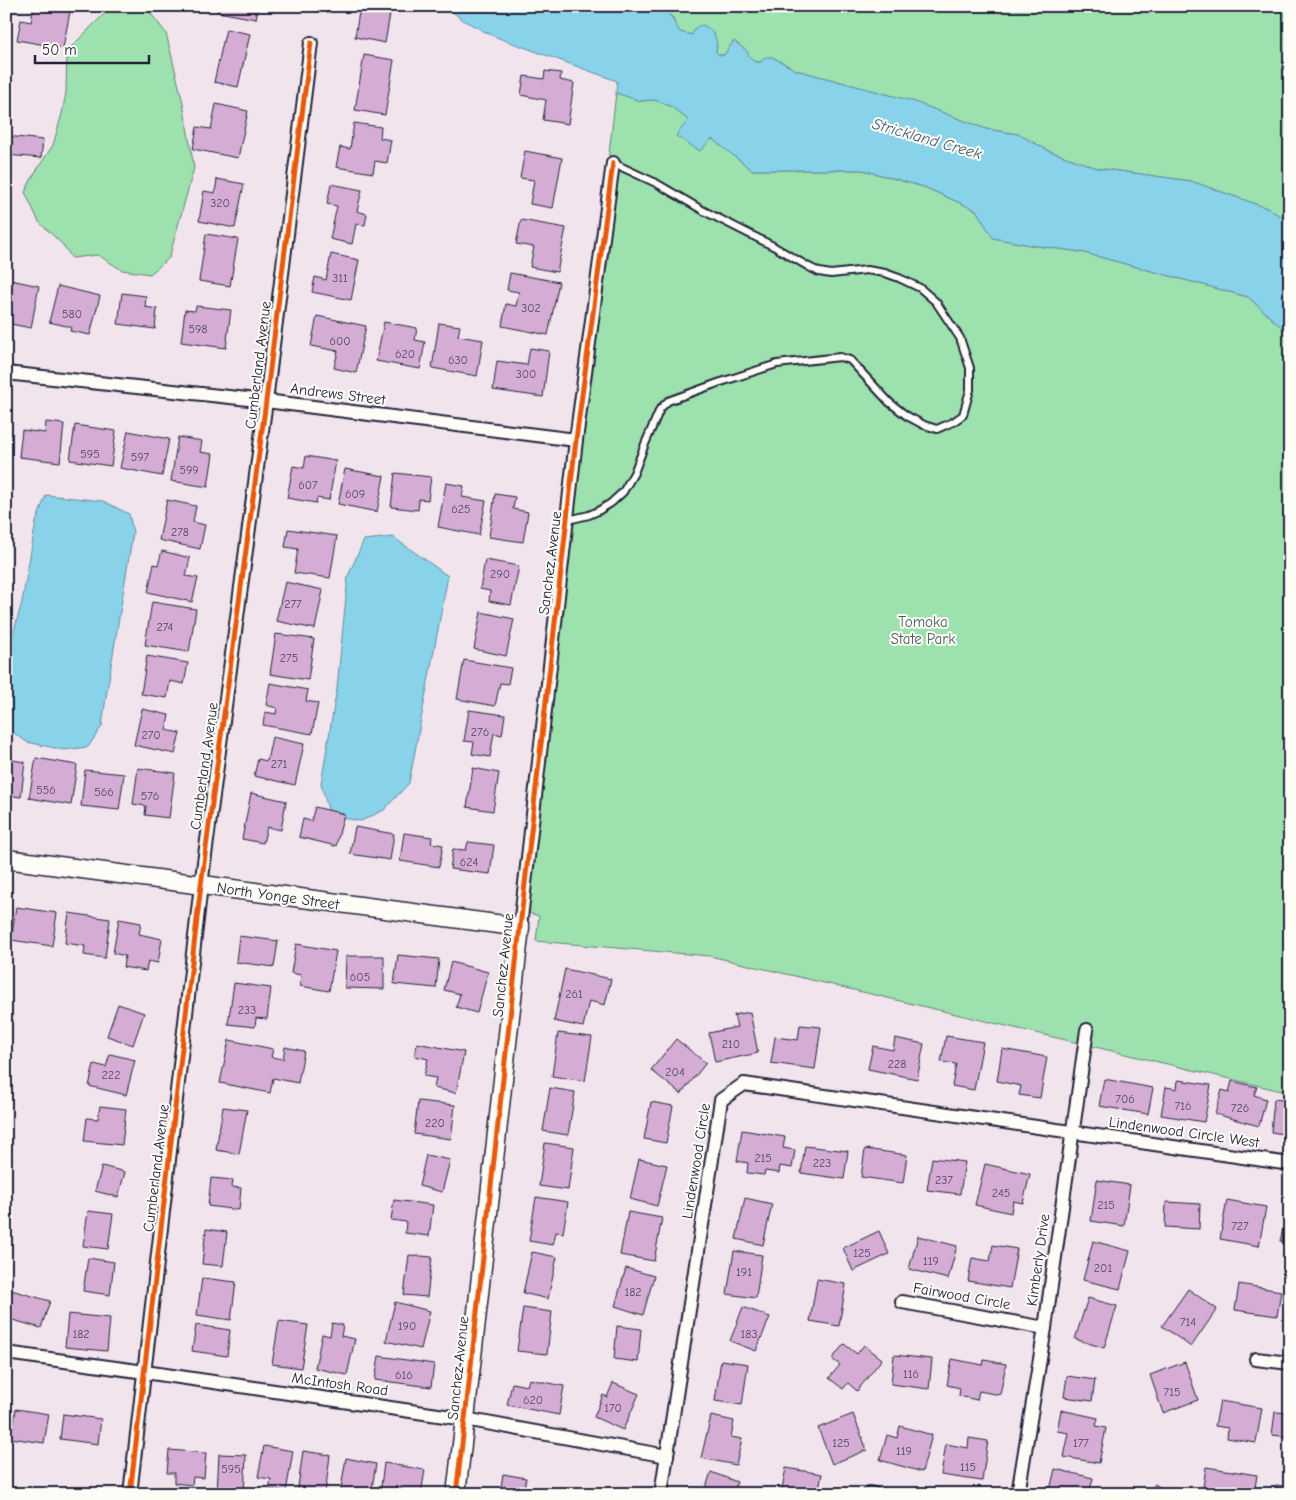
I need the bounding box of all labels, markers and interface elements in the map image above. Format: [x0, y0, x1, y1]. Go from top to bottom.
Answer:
scale bar [35, 32, 149, 64]
text: 50 m [42, 41, 77, 59]
water label: Strickland Creek [870, 115, 984, 163]
house number: 320 [210, 196, 230, 210]
house number: 311 [332, 271, 348, 285]
street label: Cumberland Avenue [241, 300, 275, 430]
house number: 302 [521, 301, 541, 315]
house number: 580 [62, 307, 82, 321]
house number: 598 [188, 322, 208, 336]
house number: 600 [329, 334, 351, 348]
house number: 620 [395, 347, 415, 361]
house number: 630 [448, 353, 468, 367]
house number: 300 [516, 367, 536, 381]
street label: Andrews Street [289, 379, 387, 409]
house number: 595 [80, 447, 100, 461]
house number: 597 [131, 450, 150, 464]
house number: 599 [179, 463, 199, 477]
house number: 607 [298, 478, 318, 492]
house number: 609 [345, 487, 365, 501]
house number: 625 [451, 502, 471, 516]
street label: Sanchez Avenue [535, 510, 565, 616]
house number: 278 [171, 525, 189, 539]
house number: 290 [490, 567, 510, 581]
house number: 277 [284, 597, 302, 611]
park label: Tomoka State Park [891, 613, 956, 648]
house number: 274 [157, 620, 174, 634]
house number: 275 [280, 651, 298, 665]
street label: Cumberland Avenue [186, 701, 222, 831]
house number: 276 [471, 725, 489, 739]
house number: 270 [141, 728, 161, 742]
house number: 271 [271, 757, 288, 771]
house number: 556 [36, 783, 56, 797]
house number: 566 [94, 785, 114, 799]
house number: 576 [141, 789, 159, 803]
house number: 624 [460, 855, 478, 869]
street label: North Yonge Street [216, 879, 341, 914]
street label: Sanchez Avenue [489, 912, 517, 1018]
house number: 605 [350, 970, 370, 984]
house number: 261 [565, 987, 583, 1001]
house number: 233 [238, 1003, 256, 1017]
house number: 210 [722, 1037, 740, 1051]
house number: 228 [888, 1057, 906, 1071]
house number: 204 [665, 1065, 685, 1079]
house number: 222 [102, 1068, 120, 1082]
house number: 706 [1115, 1092, 1135, 1106]
house number: 716 [1175, 1099, 1191, 1113]
house number: 726 [1231, 1101, 1249, 1115]
street label: Lindenwood Circle [678, 1102, 714, 1220]
street label: Cumberland Avenue [139, 1103, 173, 1233]
street label: Lindenwood Circle West [1108, 1113, 1261, 1152]
house number: 220 [425, 1116, 445, 1130]
house number: 215 [754, 1151, 772, 1165]
house number: 223 [813, 1156, 831, 1170]
house number: 237 [935, 1173, 953, 1187]
house number: 245 [992, 1186, 1010, 1200]
house number: 215 [1097, 1198, 1115, 1212]
street label: Kimberly Drive [1023, 1212, 1053, 1307]
house number: 727 [1231, 1219, 1249, 1233]
house number: 125 [853, 1246, 871, 1260]
house number: 119 [923, 1254, 939, 1268]
house number: 201 [1094, 1261, 1112, 1275]
house number: 191 [736, 1265, 752, 1279]
street label: Fairwood Circle [912, 1279, 1013, 1314]
house number: 182 [624, 1285, 642, 1299]
street label: Sanchez Avenue [444, 1315, 472, 1421]
house number: 714 [1180, 1315, 1196, 1329]
house number: 190 [398, 1319, 416, 1333]
house number: 182 [72, 1327, 90, 1341]
house number: 183 [740, 1327, 758, 1341]
house number: 116 [903, 1367, 919, 1381]
street label: McIntosh Road [291, 1368, 389, 1400]
house number: 616 [395, 1368, 413, 1382]
house number: 715 [1164, 1385, 1180, 1399]
house number: 620 [523, 1393, 543, 1407]
house number: 170 [604, 1401, 622, 1415]
house number: 125 [832, 1436, 850, 1450]
house number: 177 [1073, 1436, 1089, 1450]
house number: 119 [896, 1444, 912, 1458]
house number: 115 [960, 1460, 976, 1474]
house number: 595 [221, 1462, 241, 1476]

